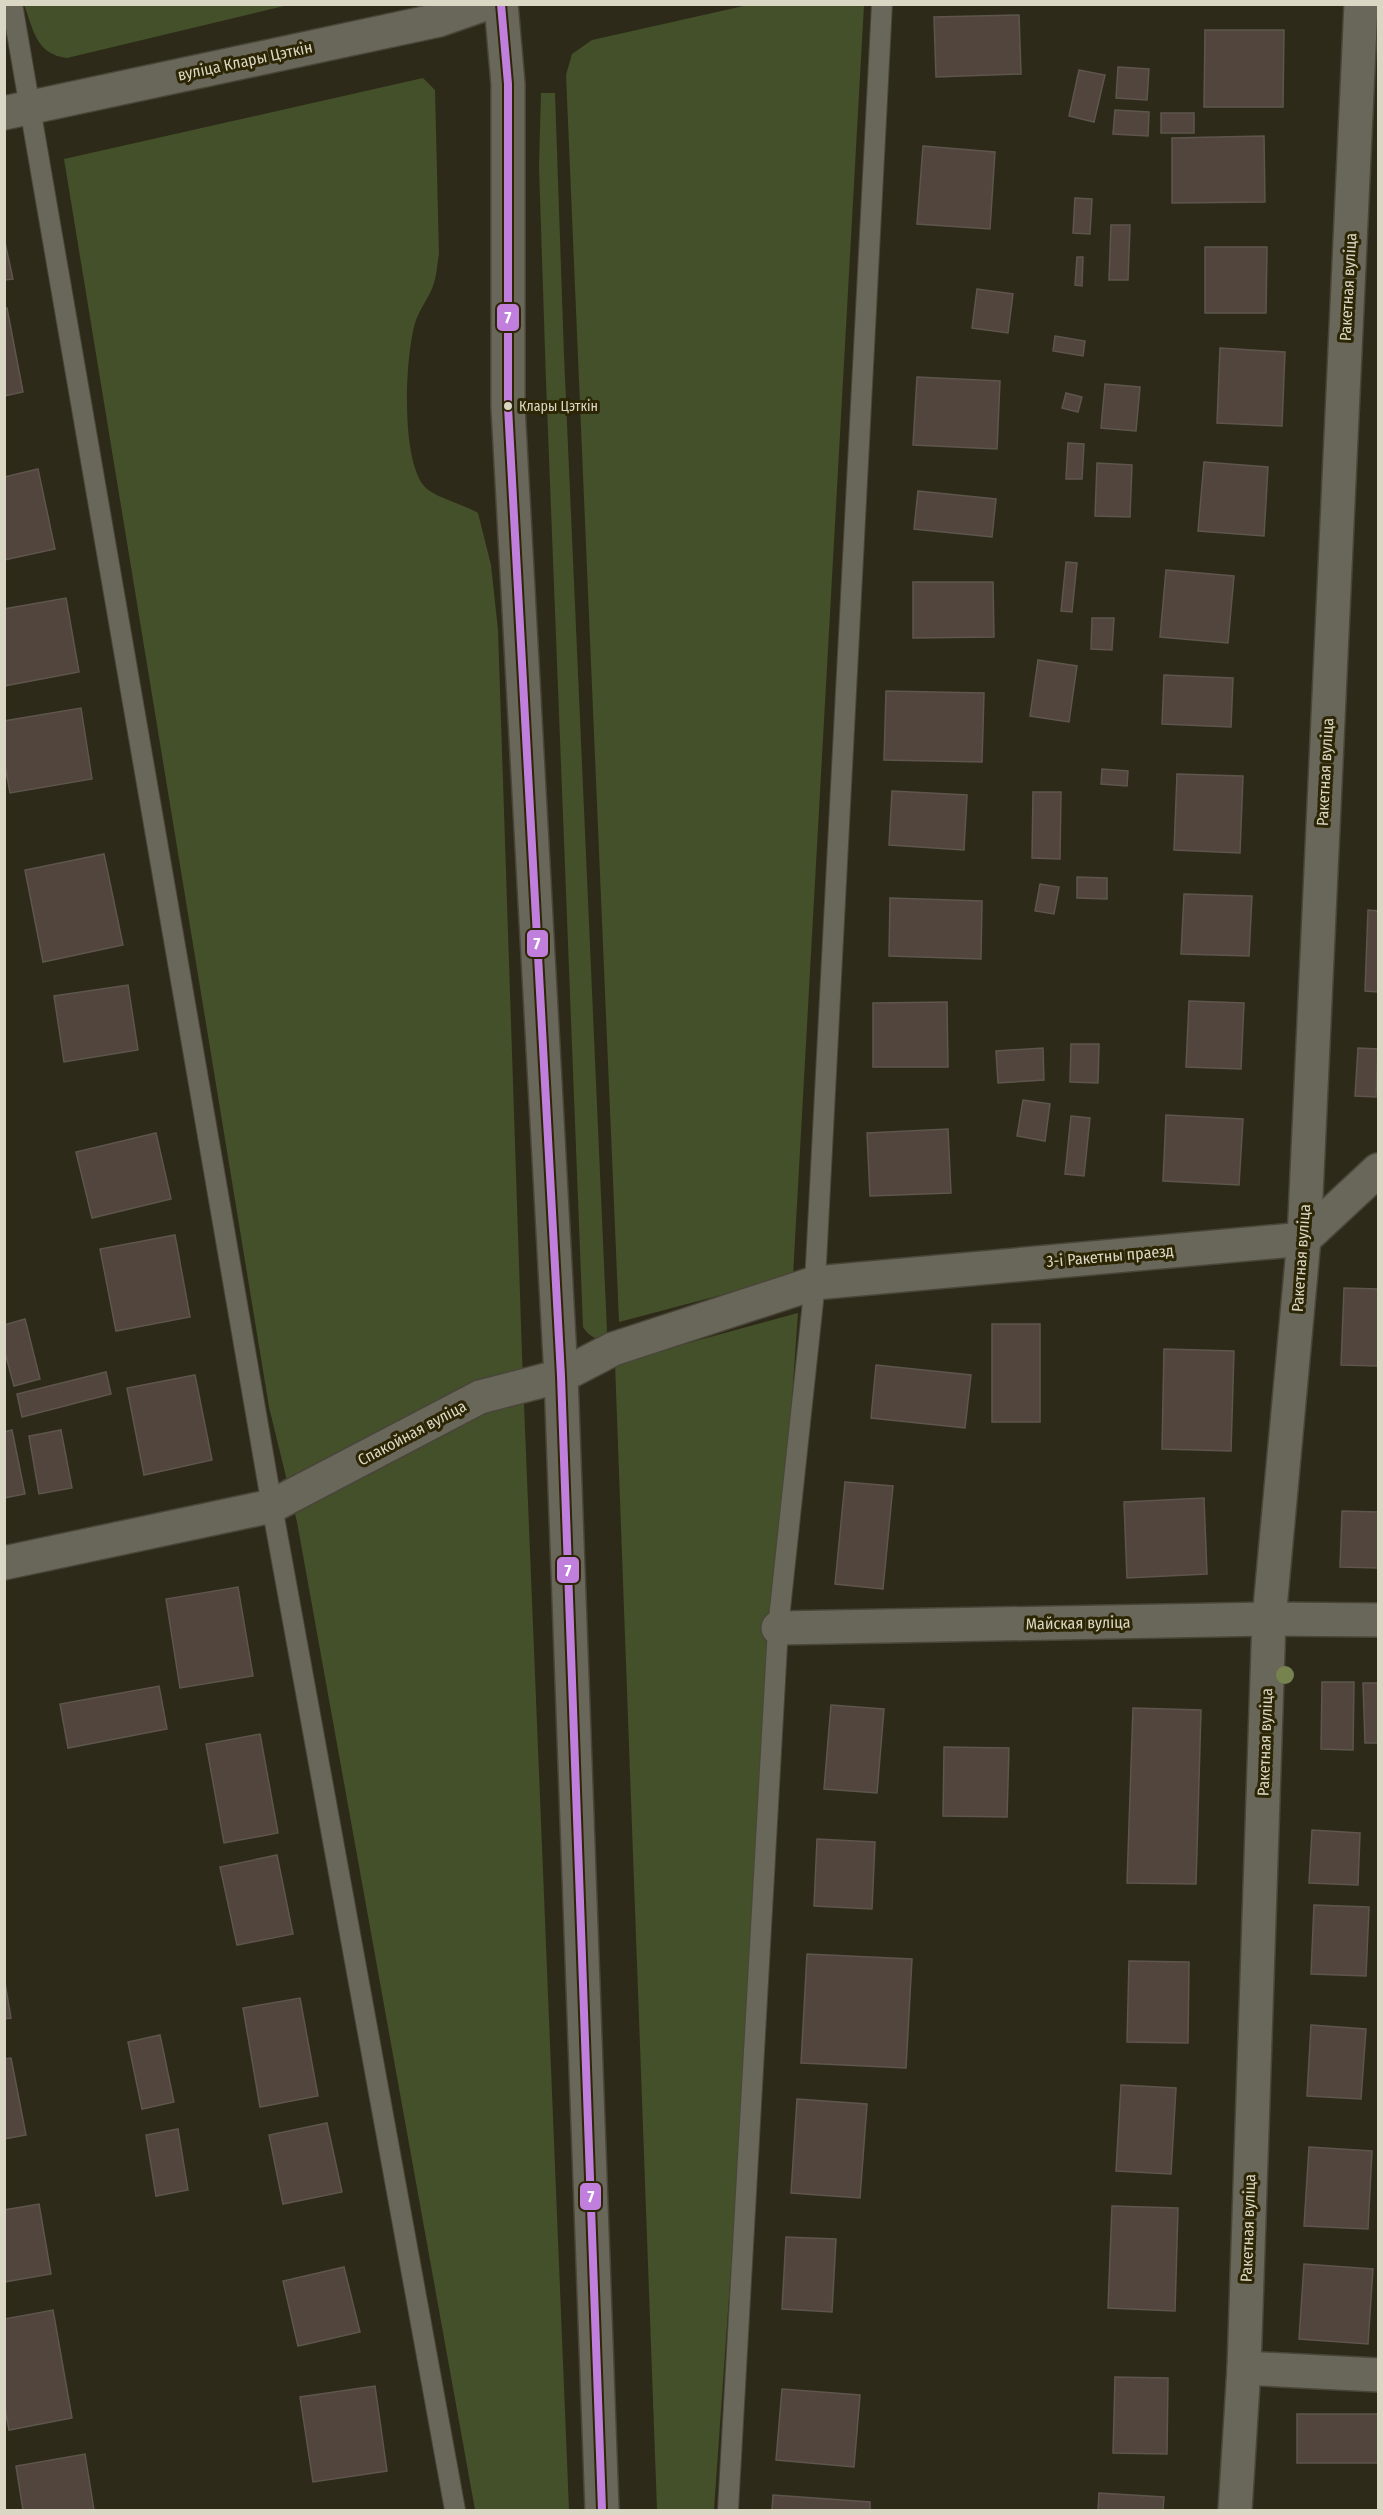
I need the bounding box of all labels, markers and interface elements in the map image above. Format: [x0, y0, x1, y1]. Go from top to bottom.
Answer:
street label: вуліца Клары Цэткін [176, 37, 314, 85]
street label: Ракетная вуліца [1336, 232, 1360, 342]
line badge: 7 [496, 303, 520, 332]
text: 7 [505, 308, 512, 327]
place label: Клары Цэткін [519, 398, 598, 415]
marker: Клары Цэткін [502, 400, 514, 412]
street label: Ракетная вуліца [1313, 717, 1337, 827]
line badge: 7 [526, 929, 549, 958]
text: 7 [534, 934, 541, 953]
street label: Ракетная вуліца [1288, 1203, 1314, 1313]
street label: 3-і Ракетны праезд [1045, 1241, 1175, 1271]
street label: Спакойная вуліца [355, 1396, 470, 1470]
line badge: 7 [556, 1556, 580, 1584]
text: 7 [565, 1561, 572, 1580]
street label: Майская вуліца [1025, 1613, 1131, 1633]
street label: Ракетная вуліца [1254, 1687, 1276, 1796]
street label: Ракетная вуліца [1237, 2173, 1259, 2282]
line badge: 7 [579, 2182, 602, 2211]
text: 7 [588, 2187, 595, 2206]

